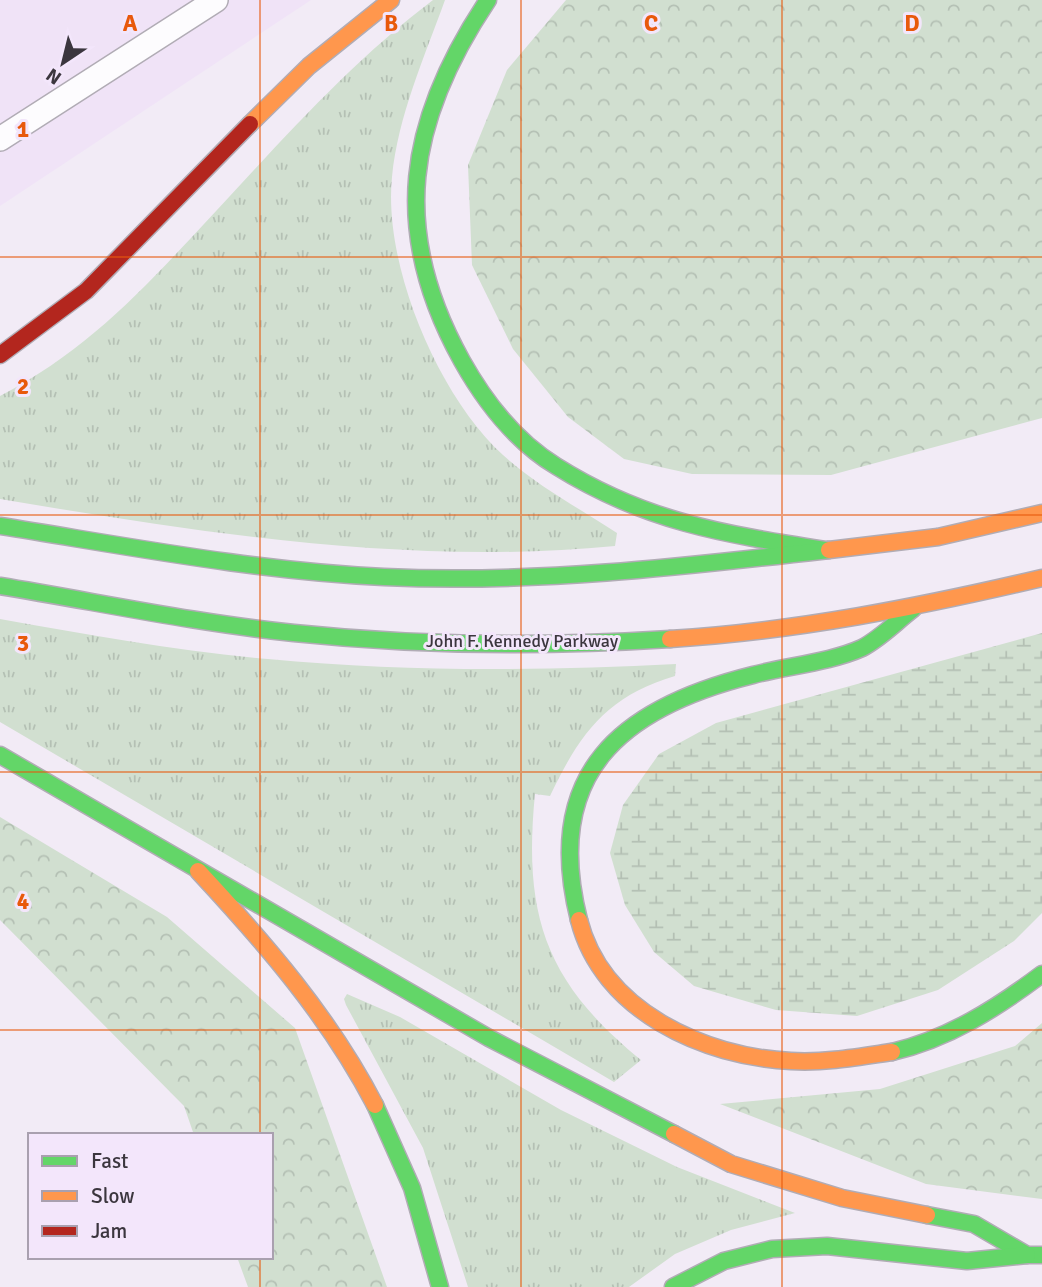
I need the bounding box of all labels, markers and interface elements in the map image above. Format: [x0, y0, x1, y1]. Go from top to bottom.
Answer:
text: A [123, 9, 138, 38]
text: B [384, 9, 398, 38]
text: C [644, 9, 658, 38]
text: D [904, 9, 920, 38]
north arrow [28, 28, 98, 98]
text: N [42, 62, 66, 90]
text: 1 [17, 115, 29, 144]
text: 2 [17, 372, 29, 401]
text: 3 [17, 629, 29, 658]
street label: John F. Kennedy Parkway [426, 630, 619, 652]
text: 4 [17, 887, 29, 916]
legend [28, 1133, 273, 1259]
text: Fast [91, 1148, 128, 1174]
text: Slow [91, 1183, 135, 1209]
text: Jam [91, 1218, 127, 1244]

